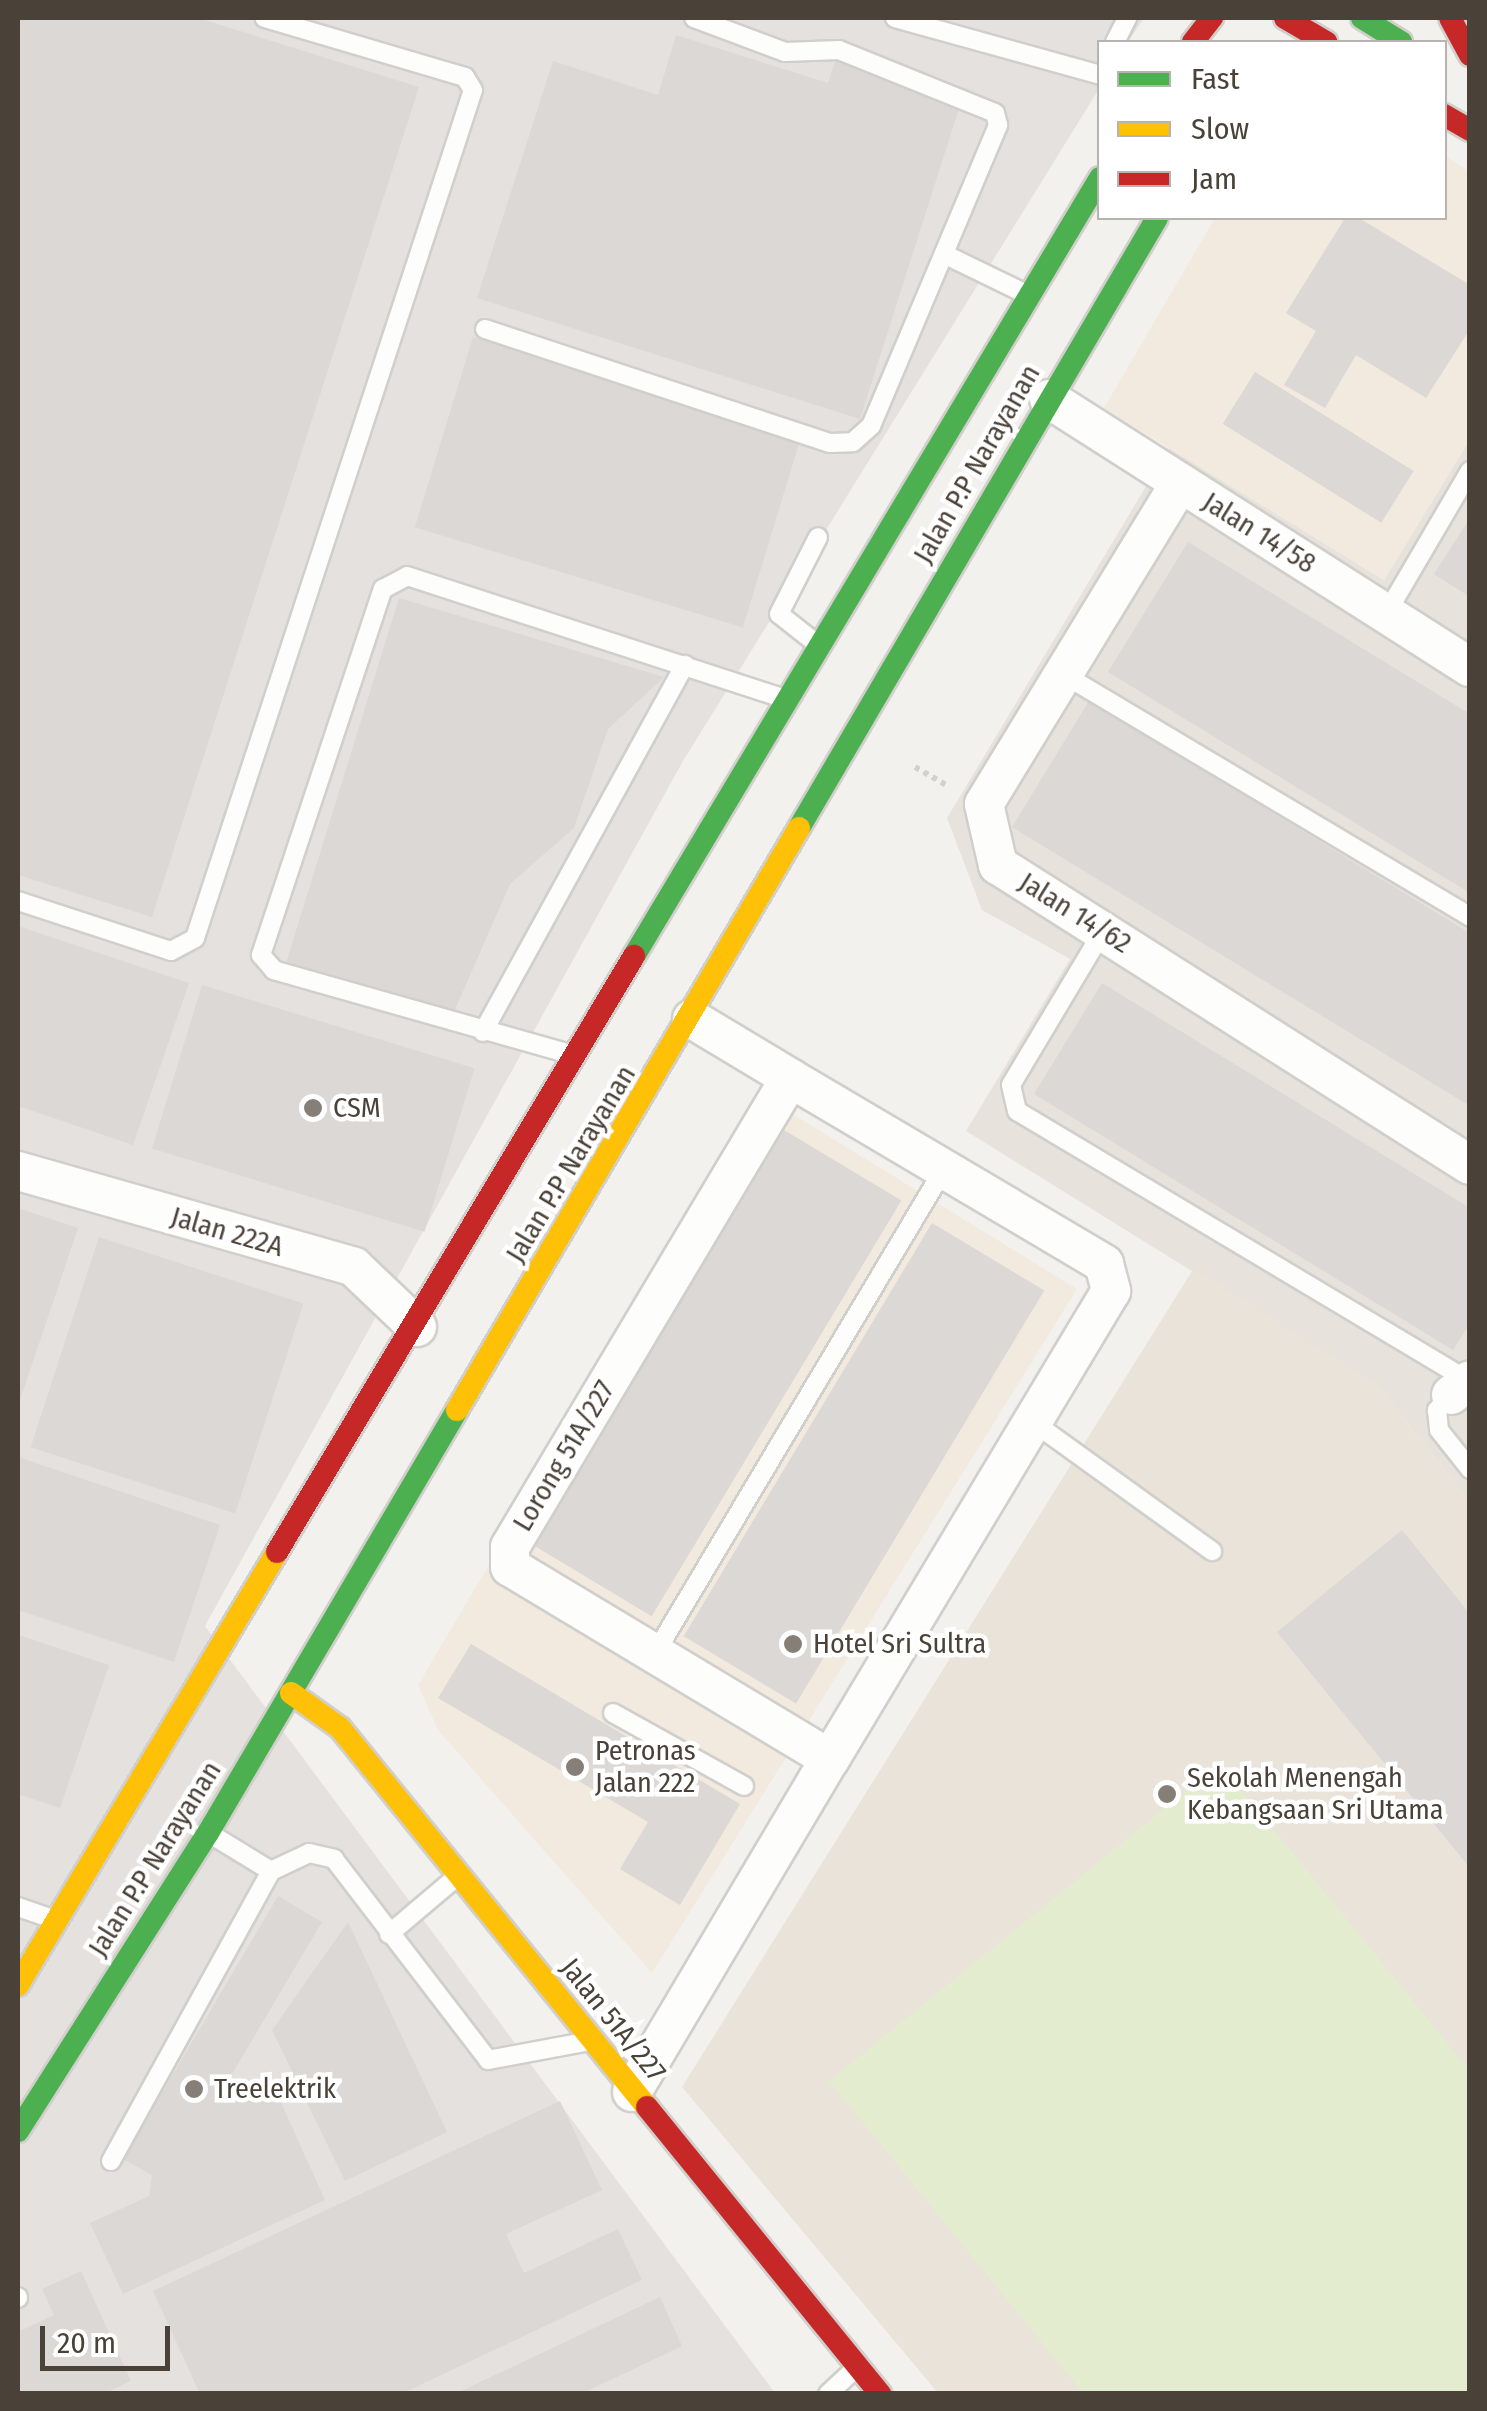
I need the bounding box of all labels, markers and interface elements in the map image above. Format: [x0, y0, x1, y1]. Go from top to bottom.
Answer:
legend [1097, 40, 1447, 220]
text: Fast [1191, 61, 1239, 97]
text: Slow [1191, 111, 1249, 147]
text: Jam [1191, 161, 1237, 197]
street label: Jalan P.P Narayanan [906, 359, 1048, 569]
street label: Jalan 14/58 [1196, 485, 1322, 581]
street label: Jalan 14/62 [1013, 865, 1137, 961]
street label: Jalan P.P Narayanan [499, 1059, 643, 1269]
place label: CSM [333, 1091, 381, 1125]
marker: CSM [302, 1097, 324, 1119]
street label: Jalan 222A [167, 1200, 287, 1264]
street label: Lorong 51A/227 [506, 1375, 622, 1537]
place label: Hotel Sri Sultra [813, 1627, 986, 1661]
marker: Hotel Sri Sultra [782, 1633, 804, 1655]
place label: Petronas Jalan 222 [595, 1734, 696, 1800]
street label: Jalan P.P Narayanan [81, 1755, 229, 1963]
marker: Petronas Jalan 222 [564, 1756, 586, 1778]
place label: Sekolah Menengah Kebangsaan Sri Utama [1187, 1761, 1443, 1827]
marker: Sekolah Menengah Kebangsaan Sri Utama [1156, 1783, 1178, 1805]
street label: Jalan 51A/227 [553, 1952, 673, 2088]
place label: Treelektrik [214, 2072, 336, 2106]
marker: Treelektrik [183, 2078, 205, 2100]
scale bar [45, 2306, 175, 2368]
text: 20 m [57, 2325, 116, 2361]

